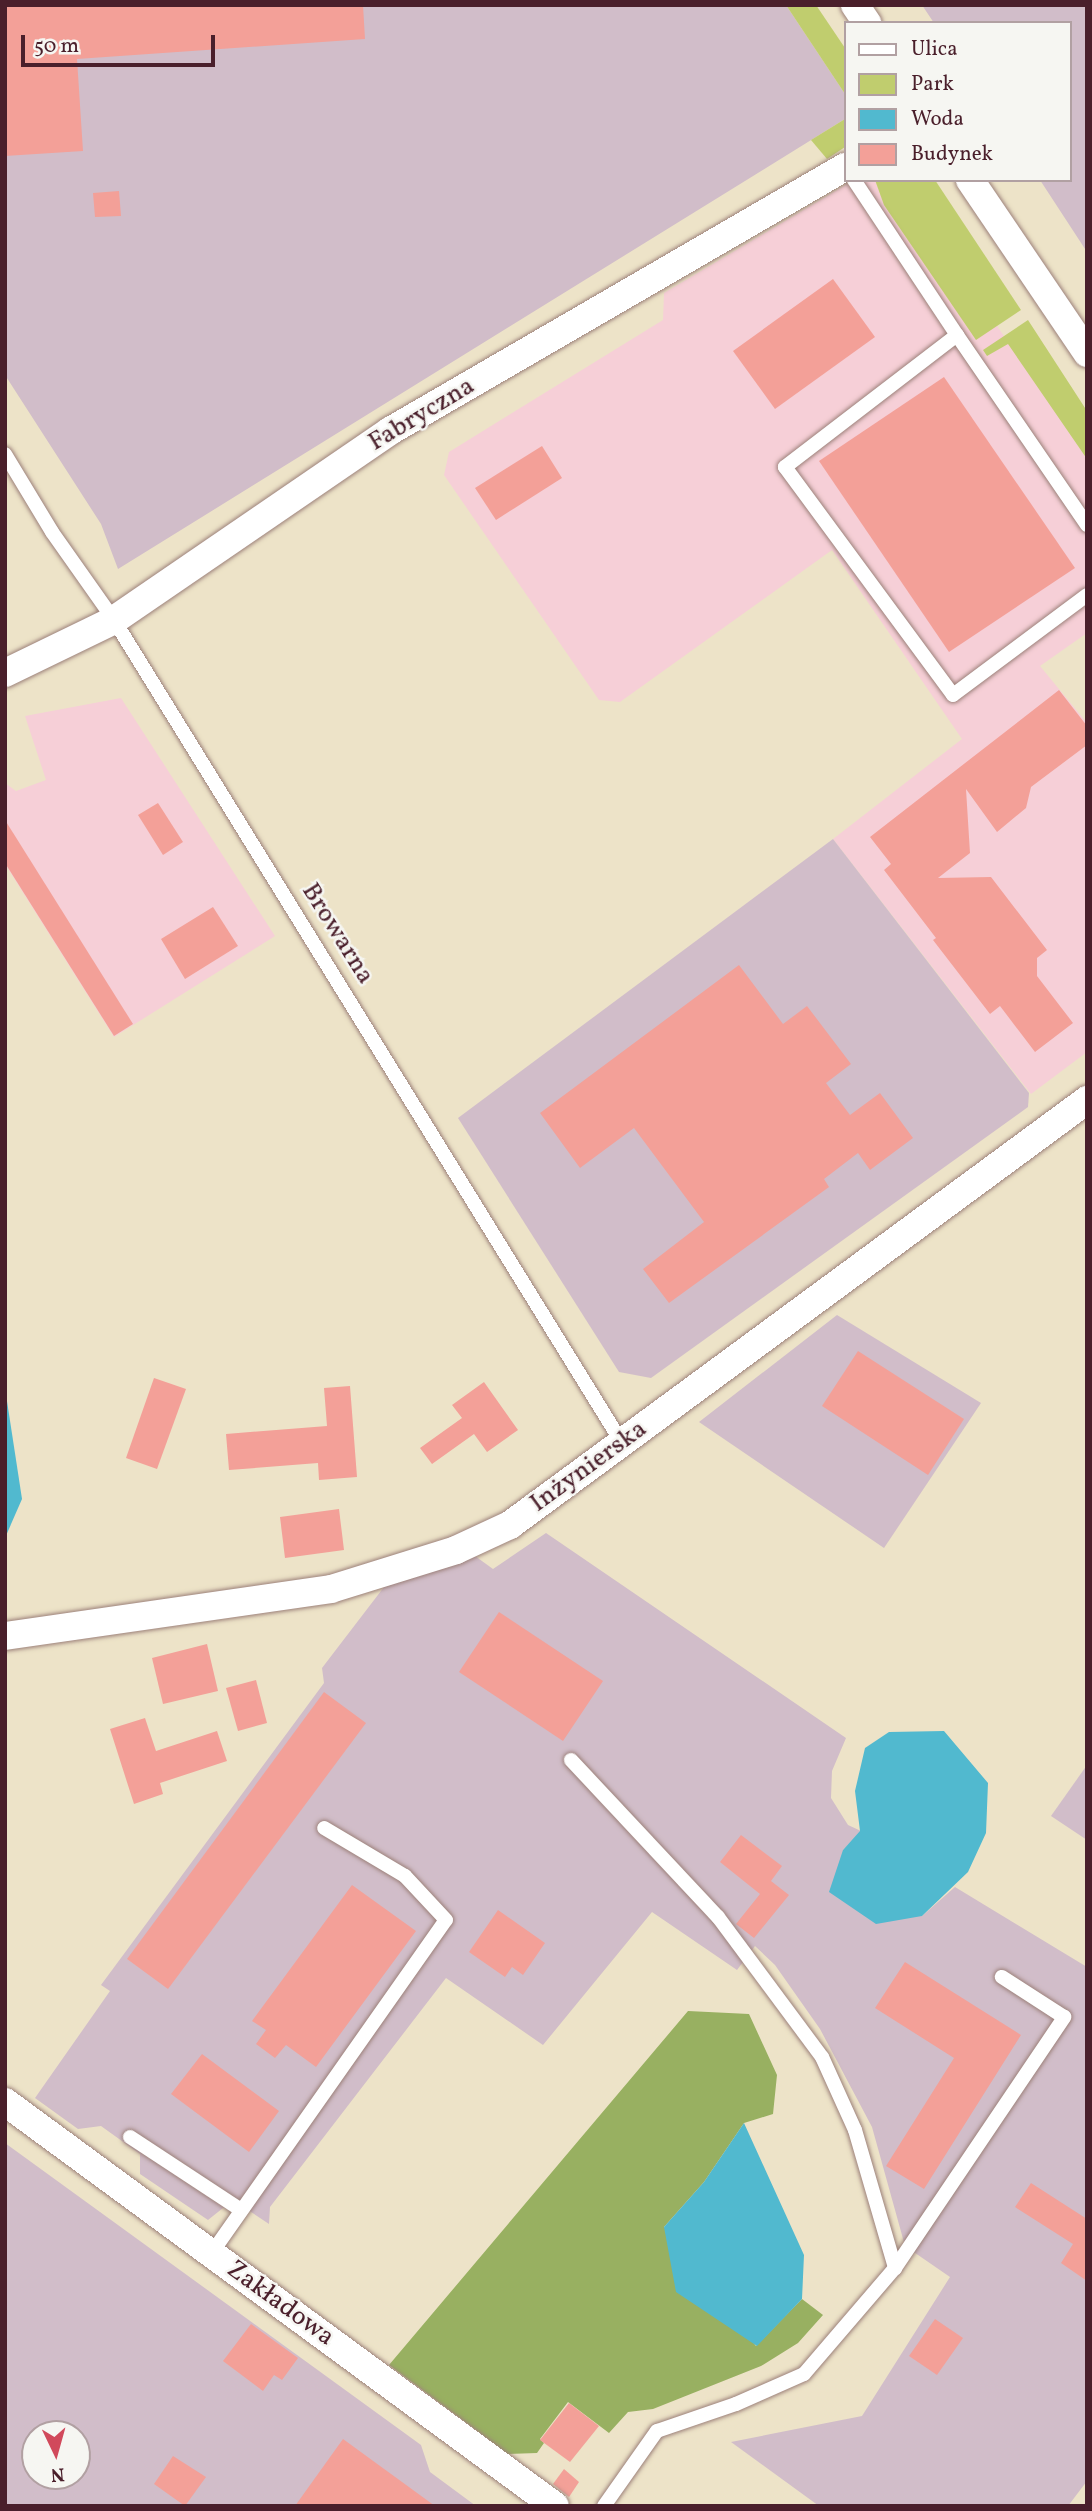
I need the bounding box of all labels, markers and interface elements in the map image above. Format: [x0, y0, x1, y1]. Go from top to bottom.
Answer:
scale bar [24, 21, 219, 65]
legend [844, 21, 1071, 182]
text: 50 m [34, 32, 79, 61]
text: Ulica [911, 35, 958, 64]
text: Park [911, 70, 954, 99]
text: Woda [911, 105, 964, 134]
text: Budynek [911, 140, 993, 169]
street label: Fabryczna [363, 371, 481, 459]
street label: Browarna [294, 878, 380, 990]
street label: Inżynierska [525, 1414, 653, 1520]
street label: Zakładowa [220, 2254, 340, 2354]
north arrow [21, 2420, 91, 2490]
text: N [50, 2460, 66, 2487]

